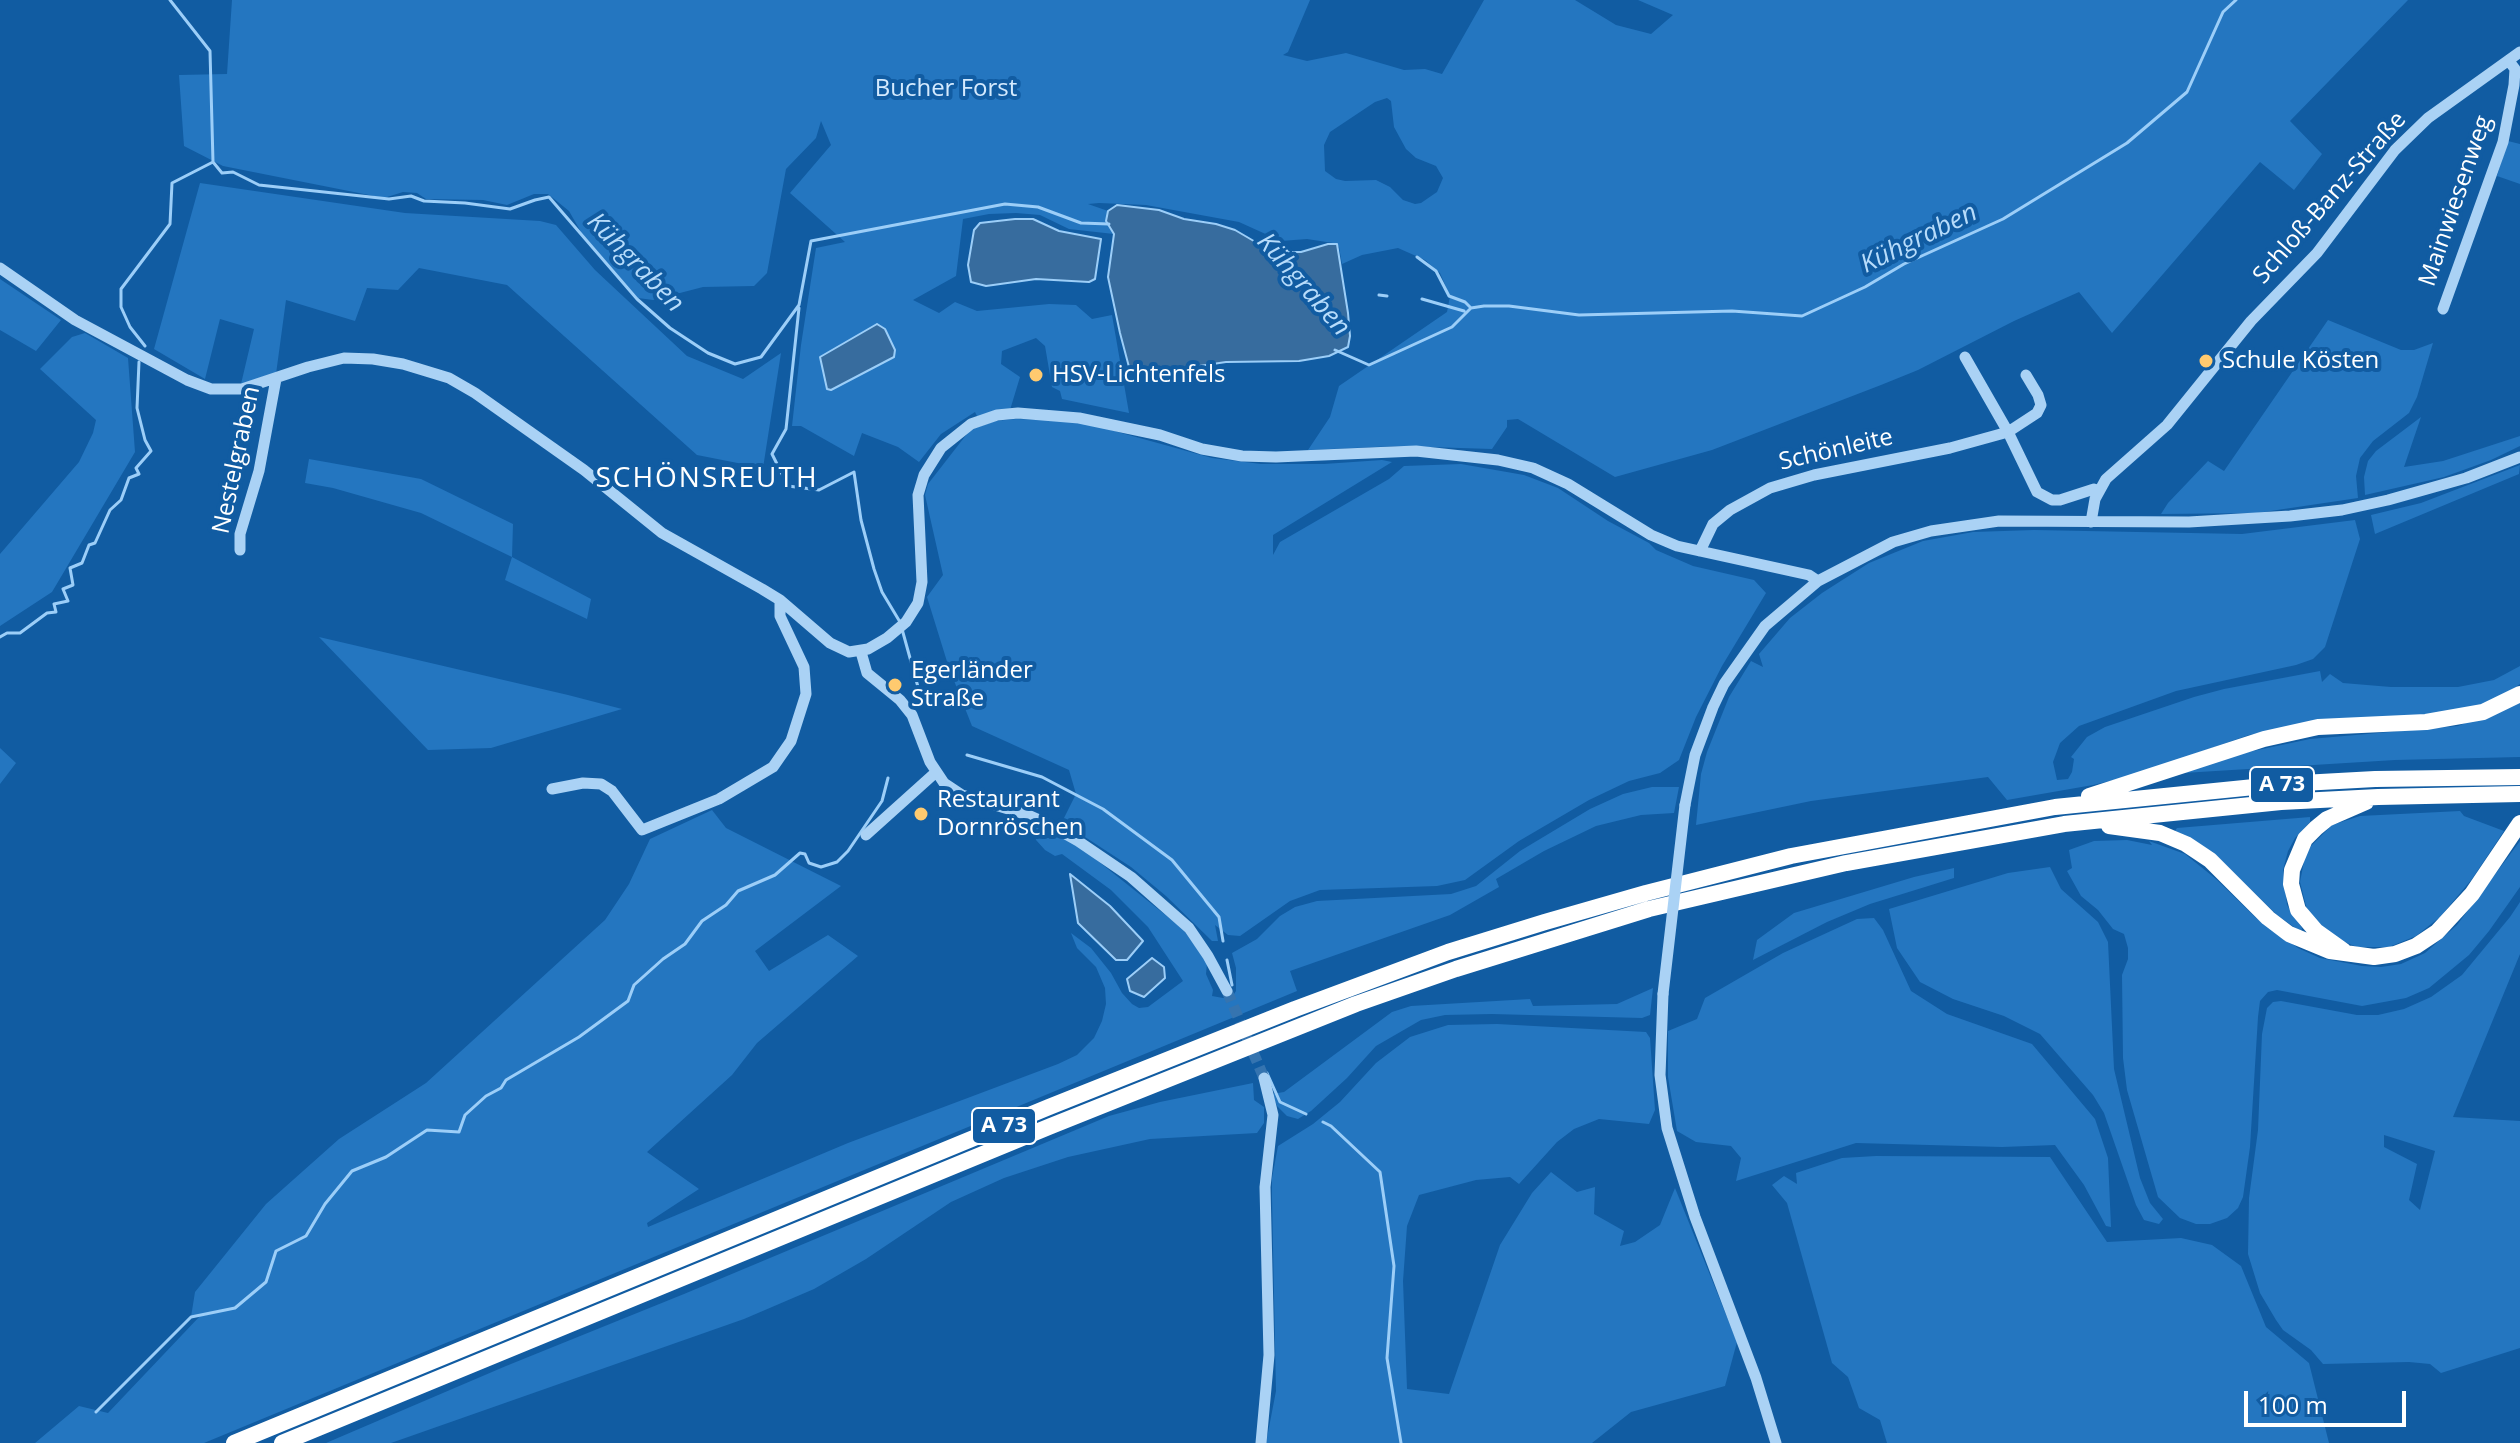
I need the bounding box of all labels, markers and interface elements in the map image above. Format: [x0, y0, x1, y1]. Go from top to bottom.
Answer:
park label: Bucher Forst [875, 75, 1017, 103]
street label: Schloß-Banz-Straße [2248, 106, 2412, 290]
street label: Mainwiesenweg [2413, 112, 2499, 290]
water label: Kühgraben [1856, 197, 1982, 281]
water label: Kühgraben [580, 207, 690, 319]
water label: Kühgraben [1250, 227, 1356, 343]
place label: Schule Kösten [2222, 347, 2379, 375]
marker: Schule Kösten [2197, 352, 2215, 370]
place label: HSV-Lichtenfels [1052, 361, 1225, 389]
marker: HSV-Lichtenfels [1027, 366, 1045, 384]
street label: Nestelgraben [207, 384, 267, 536]
street label: Schönleite [1776, 423, 1896, 477]
district label: SCHÖNSREUTH [595, 462, 819, 496]
place label: Egerländer Straße [911, 657, 1033, 713]
marker: Egerländer Straße [886, 676, 904, 694]
road number: A 73 [2250, 767, 2314, 803]
place label: Restaurant Dornröschen [937, 786, 1083, 842]
marker: Restaurant Dornröschen [912, 805, 930, 823]
road number: A 73 [972, 1108, 1036, 1144]
scale bar [2248, 1375, 2410, 1425]
text: 100 m [2258, 1388, 2328, 1421]

